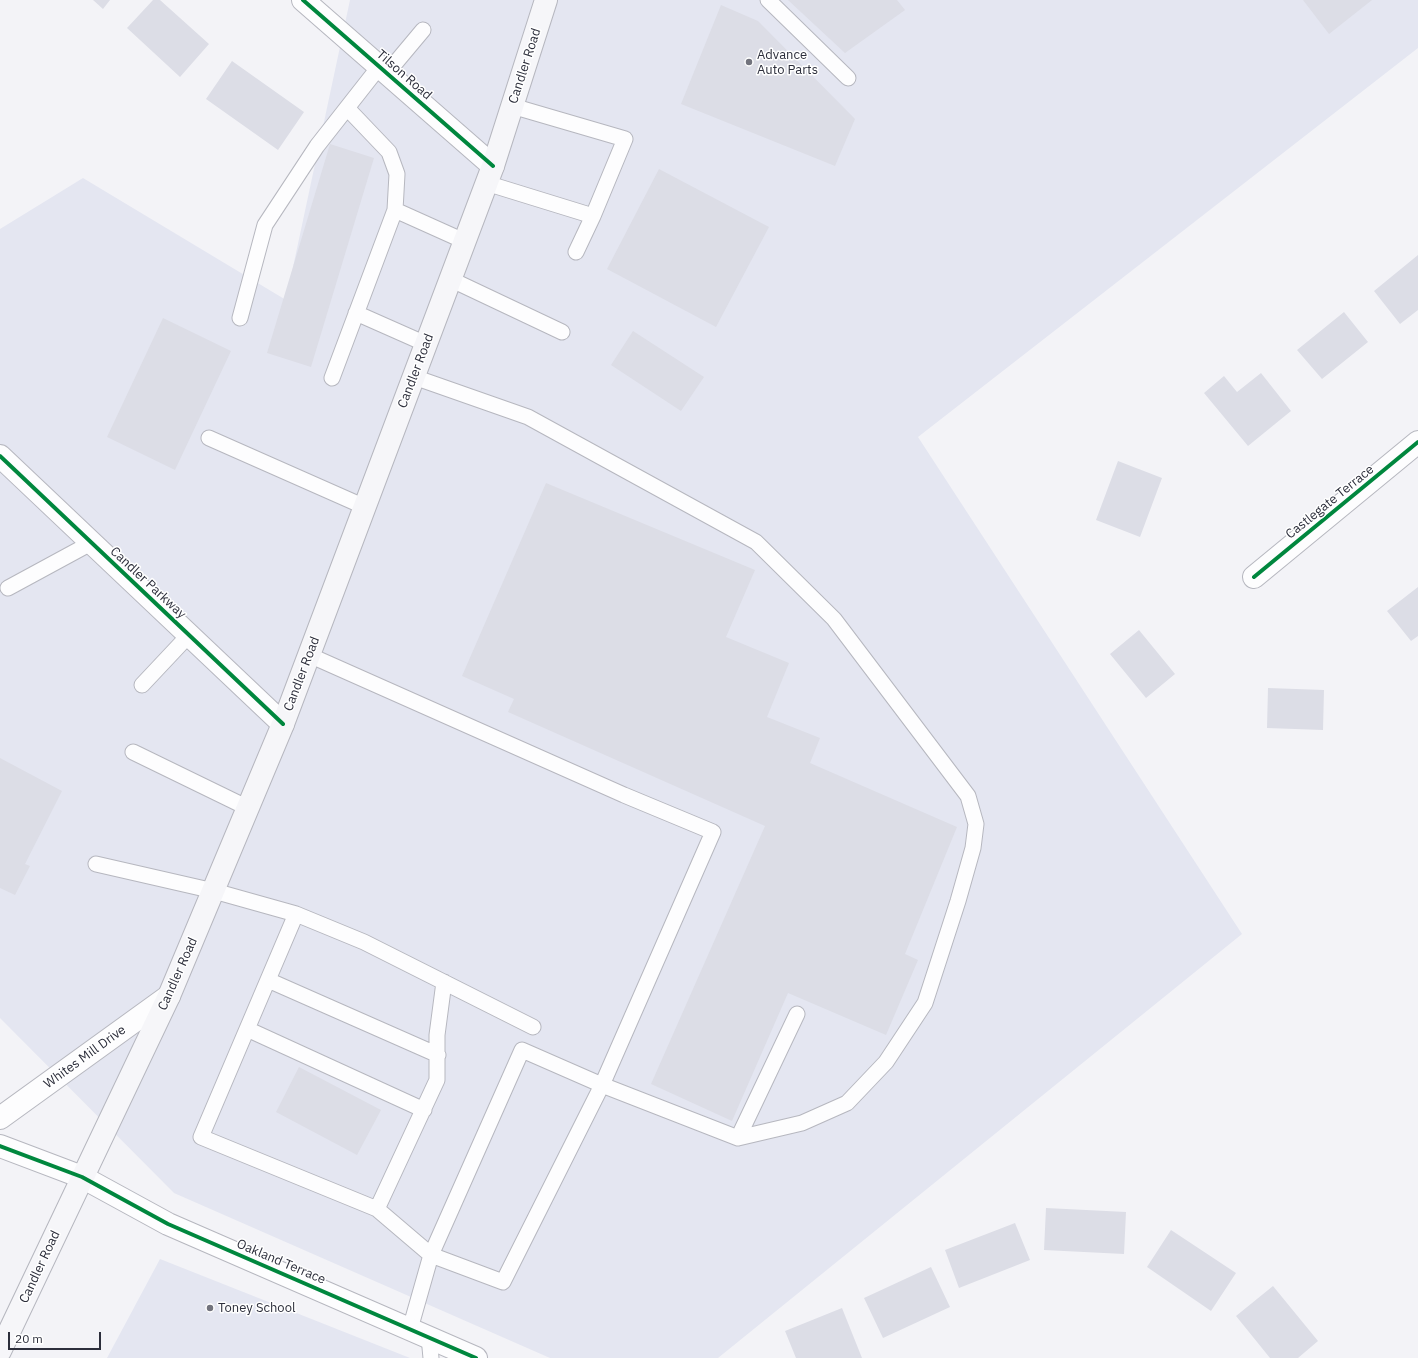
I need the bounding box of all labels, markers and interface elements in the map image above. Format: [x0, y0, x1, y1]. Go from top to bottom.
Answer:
street label: Candler Road [505, 26, 545, 106]
street label: Tilson Road [373, 47, 435, 103]
place label: Advance Auto Parts [757, 47, 818, 78]
marker: Advance Auto Parts [744, 57, 754, 67]
street label: Candler Road [395, 332, 437, 410]
street label: Castlegate Terrace [1283, 462, 1377, 542]
street label: Candler Parkway [107, 544, 189, 622]
street label: Candler Road [281, 635, 323, 713]
street label: Candler Road [155, 935, 201, 1013]
street label: Whites Mill Drive [41, 1022, 129, 1092]
street label: Candler Road [16, 1228, 64, 1306]
street label: Oakland Terrace [234, 1236, 328, 1288]
place label: Toney School [218, 1300, 295, 1316]
marker: Toney School [205, 1303, 215, 1313]
scale bar [10, 1324, 103, 1350]
text: 20 m [15, 1331, 43, 1346]

